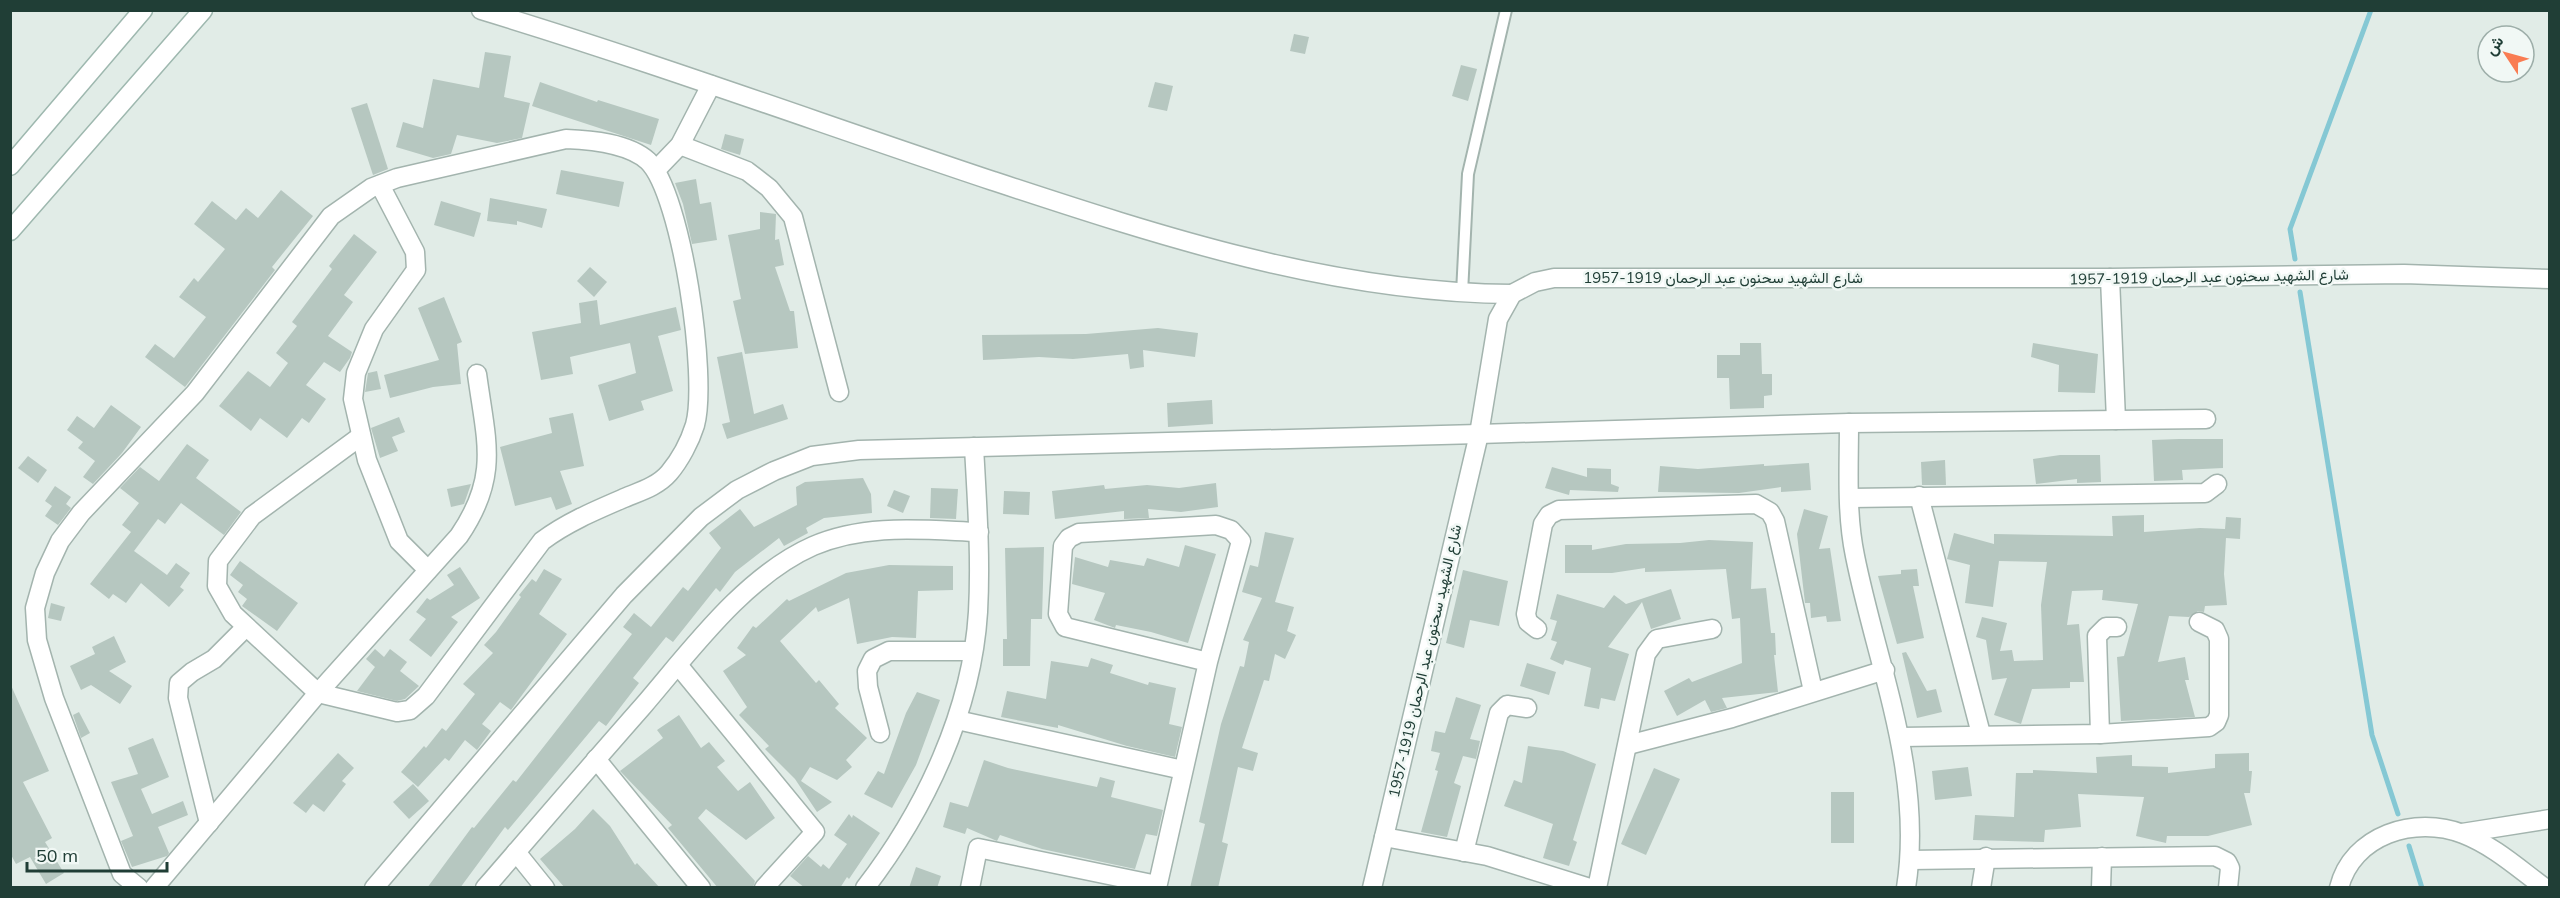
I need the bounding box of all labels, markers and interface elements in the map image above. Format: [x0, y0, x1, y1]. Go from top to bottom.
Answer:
north arrow [2476, 24, 2536, 84]
text: ش [2480, 32, 2508, 59]
street label: شارع الشهيد سحنون عبد الرحمان 1919-1957 [2069, 265, 2349, 290]
street label: شارع الشهيد سحنون عبد الرحمان 1919-1957 [1583, 268, 1863, 289]
street label: شارع الشهيد سحنون عبد الرحمان 1919-1957 [1384, 522, 1467, 800]
scale bar [27, 835, 166, 873]
text: 50 m [36, 844, 78, 867]

